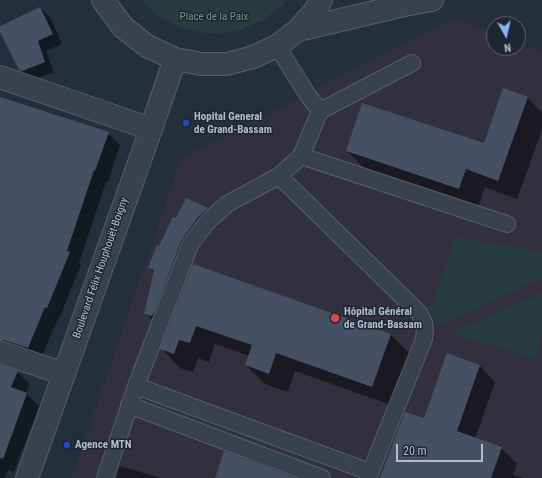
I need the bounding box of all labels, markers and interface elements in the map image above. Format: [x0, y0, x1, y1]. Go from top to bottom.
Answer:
park label: Place de la Paix [180, 10, 248, 24]
north arrow [486, 16, 526, 56]
text: N [503, 40, 512, 54]
place label: Hopital General de Grand-Bassam [194, 110, 272, 136]
marker: Hopital General de Grand-Bassam [181, 118, 191, 128]
street label: Boulevard Félix Houphouët-Boigny [71, 196, 131, 340]
place label: Hôpital Général de Grand-Bassam [344, 305, 422, 331]
marker: Hôpital Général de Grand-Bassam [329, 312, 341, 324]
scale bar [398, 436, 485, 462]
place label: Agence MTN [75, 438, 132, 452]
marker: Agence MTN [62, 440, 72, 450]
text: 20 m [403, 444, 427, 458]

